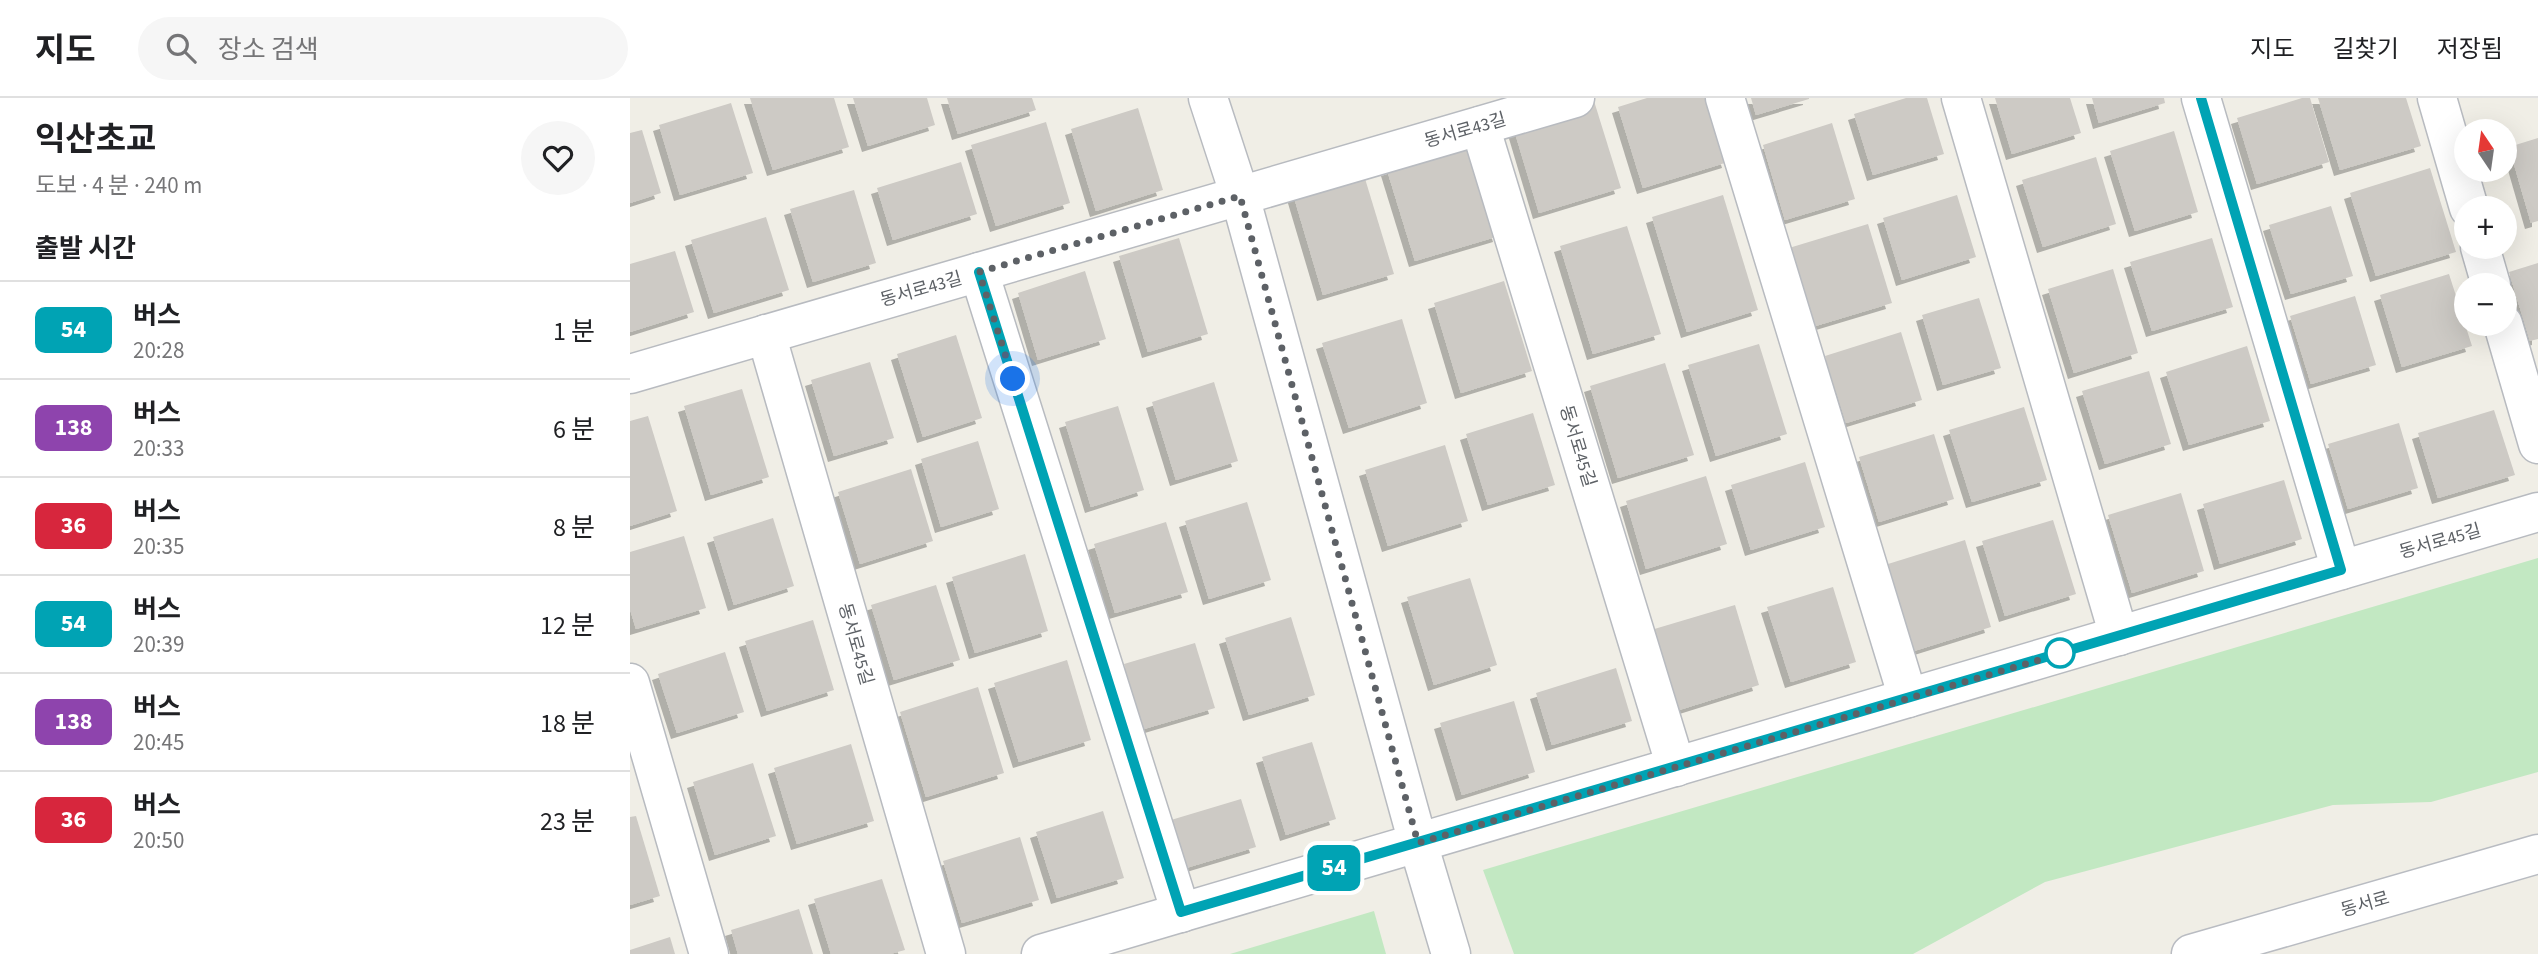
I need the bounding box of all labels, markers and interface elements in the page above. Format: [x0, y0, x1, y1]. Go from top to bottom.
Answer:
search box [138, 17, 628, 80]
text: 지도 [35, 27, 96, 74]
icon: search [162, 29, 200, 67]
text: 장소 검색 [218, 31, 319, 68]
text: 지도 [2250, 32, 2295, 67]
text: 길찾기 [2333, 32, 2399, 67]
text: 저장됨 [2437, 32, 2503, 67]
street label: 동서로43길 [1421, 107, 1509, 154]
text: 익산초교 [35, 116, 156, 163]
north arrow [2454, 119, 2516, 182]
map controls [2454, 119, 2517, 336]
button: heart [521, 121, 595, 195]
text: 도보 · 4 분 · 240 m [35, 169, 202, 202]
button: + [2454, 196, 2517, 259]
text: 출발 시간 [35, 230, 136, 267]
street label: 동서로43길 [877, 266, 965, 313]
button: − [2454, 273, 2517, 336]
text: 버스 [133, 297, 181, 334]
text: 54 [61, 312, 86, 347]
text: 1 분 [553, 313, 595, 350]
text: 20:28 [133, 334, 184, 367]
your location [995, 361, 1030, 396]
text: 버스 [133, 395, 181, 432]
street label: 동서로45길 [1553, 402, 1602, 490]
text: 138 [54, 410, 93, 445]
text: 6 분 [553, 411, 595, 448]
text: 20:33 [133, 432, 184, 465]
text: 버스 [133, 493, 181, 530]
text: 36 [61, 508, 86, 543]
text: 8 분 [553, 509, 595, 546]
street label: 동서로45길 [2396, 518, 2484, 565]
text: 20:35 [133, 530, 184, 563]
text: 버스 [133, 591, 181, 628]
street label: 동서로45길 [832, 600, 879, 688]
text: 54 [61, 606, 86, 641]
text: 12 분 [540, 607, 595, 644]
text: 20:39 [133, 628, 184, 661]
unlabelled marker [2045, 638, 2075, 668]
text: 버스 [133, 689, 181, 726]
text: 138 [54, 704, 93, 739]
text: 18 분 [540, 705, 595, 742]
text: 20:45 [133, 726, 184, 759]
text: 버스 [133, 787, 181, 824]
text: 36 [61, 802, 86, 837]
text: 23 분 [540, 803, 595, 840]
text: 20:50 [133, 824, 184, 857]
line badge: 54 [1302, 845, 1366, 891]
text: 54 [1321, 850, 1347, 885]
street label: 동서로 [2338, 886, 2392, 923]

